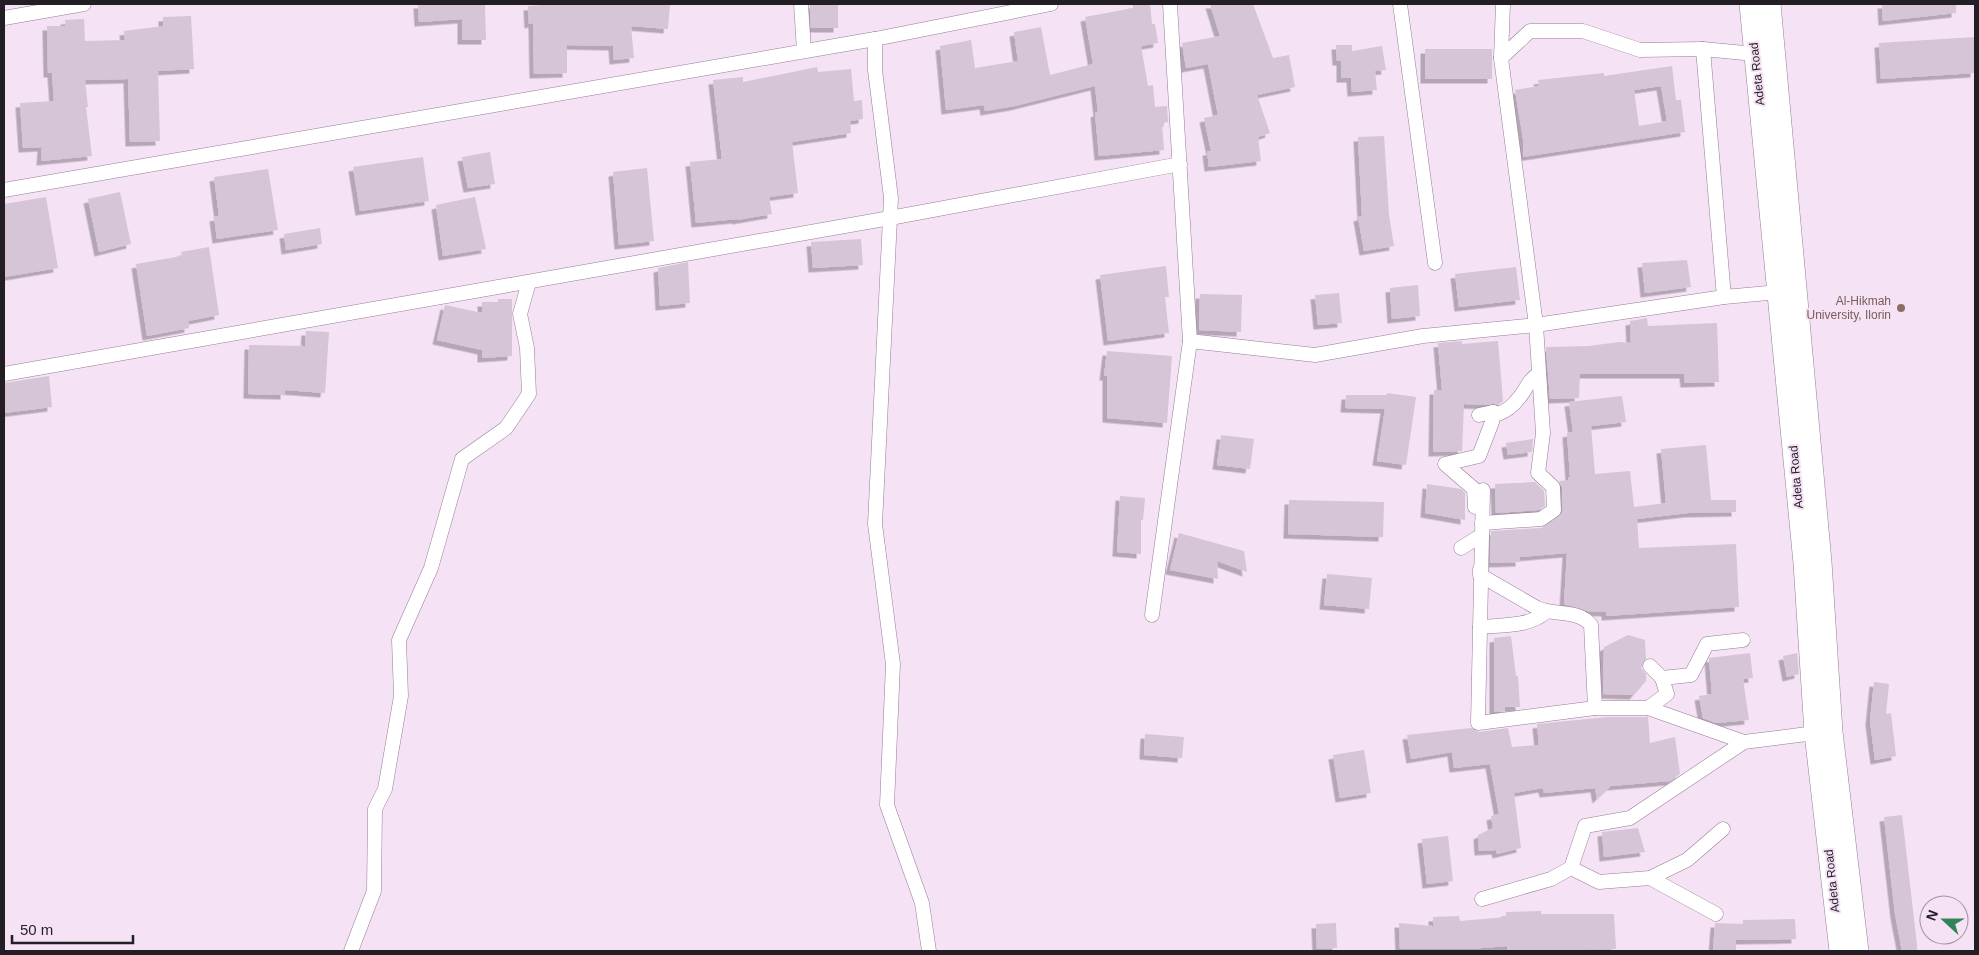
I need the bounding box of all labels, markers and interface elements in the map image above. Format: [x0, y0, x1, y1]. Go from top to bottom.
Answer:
street label: Adeta Road [1747, 42, 1767, 106]
place label: Al-Hikmah University, Ilorin [1807, 294, 1891, 322]
marker: Al-Hikmah University, Ilorin [1895, 302, 1907, 314]
street label: Adeta Road [1786, 445, 1806, 509]
street label: Adeta Road [1822, 849, 1842, 913]
north arrow [1919, 895, 1969, 945]
text: N [1923, 908, 1941, 923]
scale bar [12, 912, 134, 944]
text: 50 m [20, 921, 53, 938]

